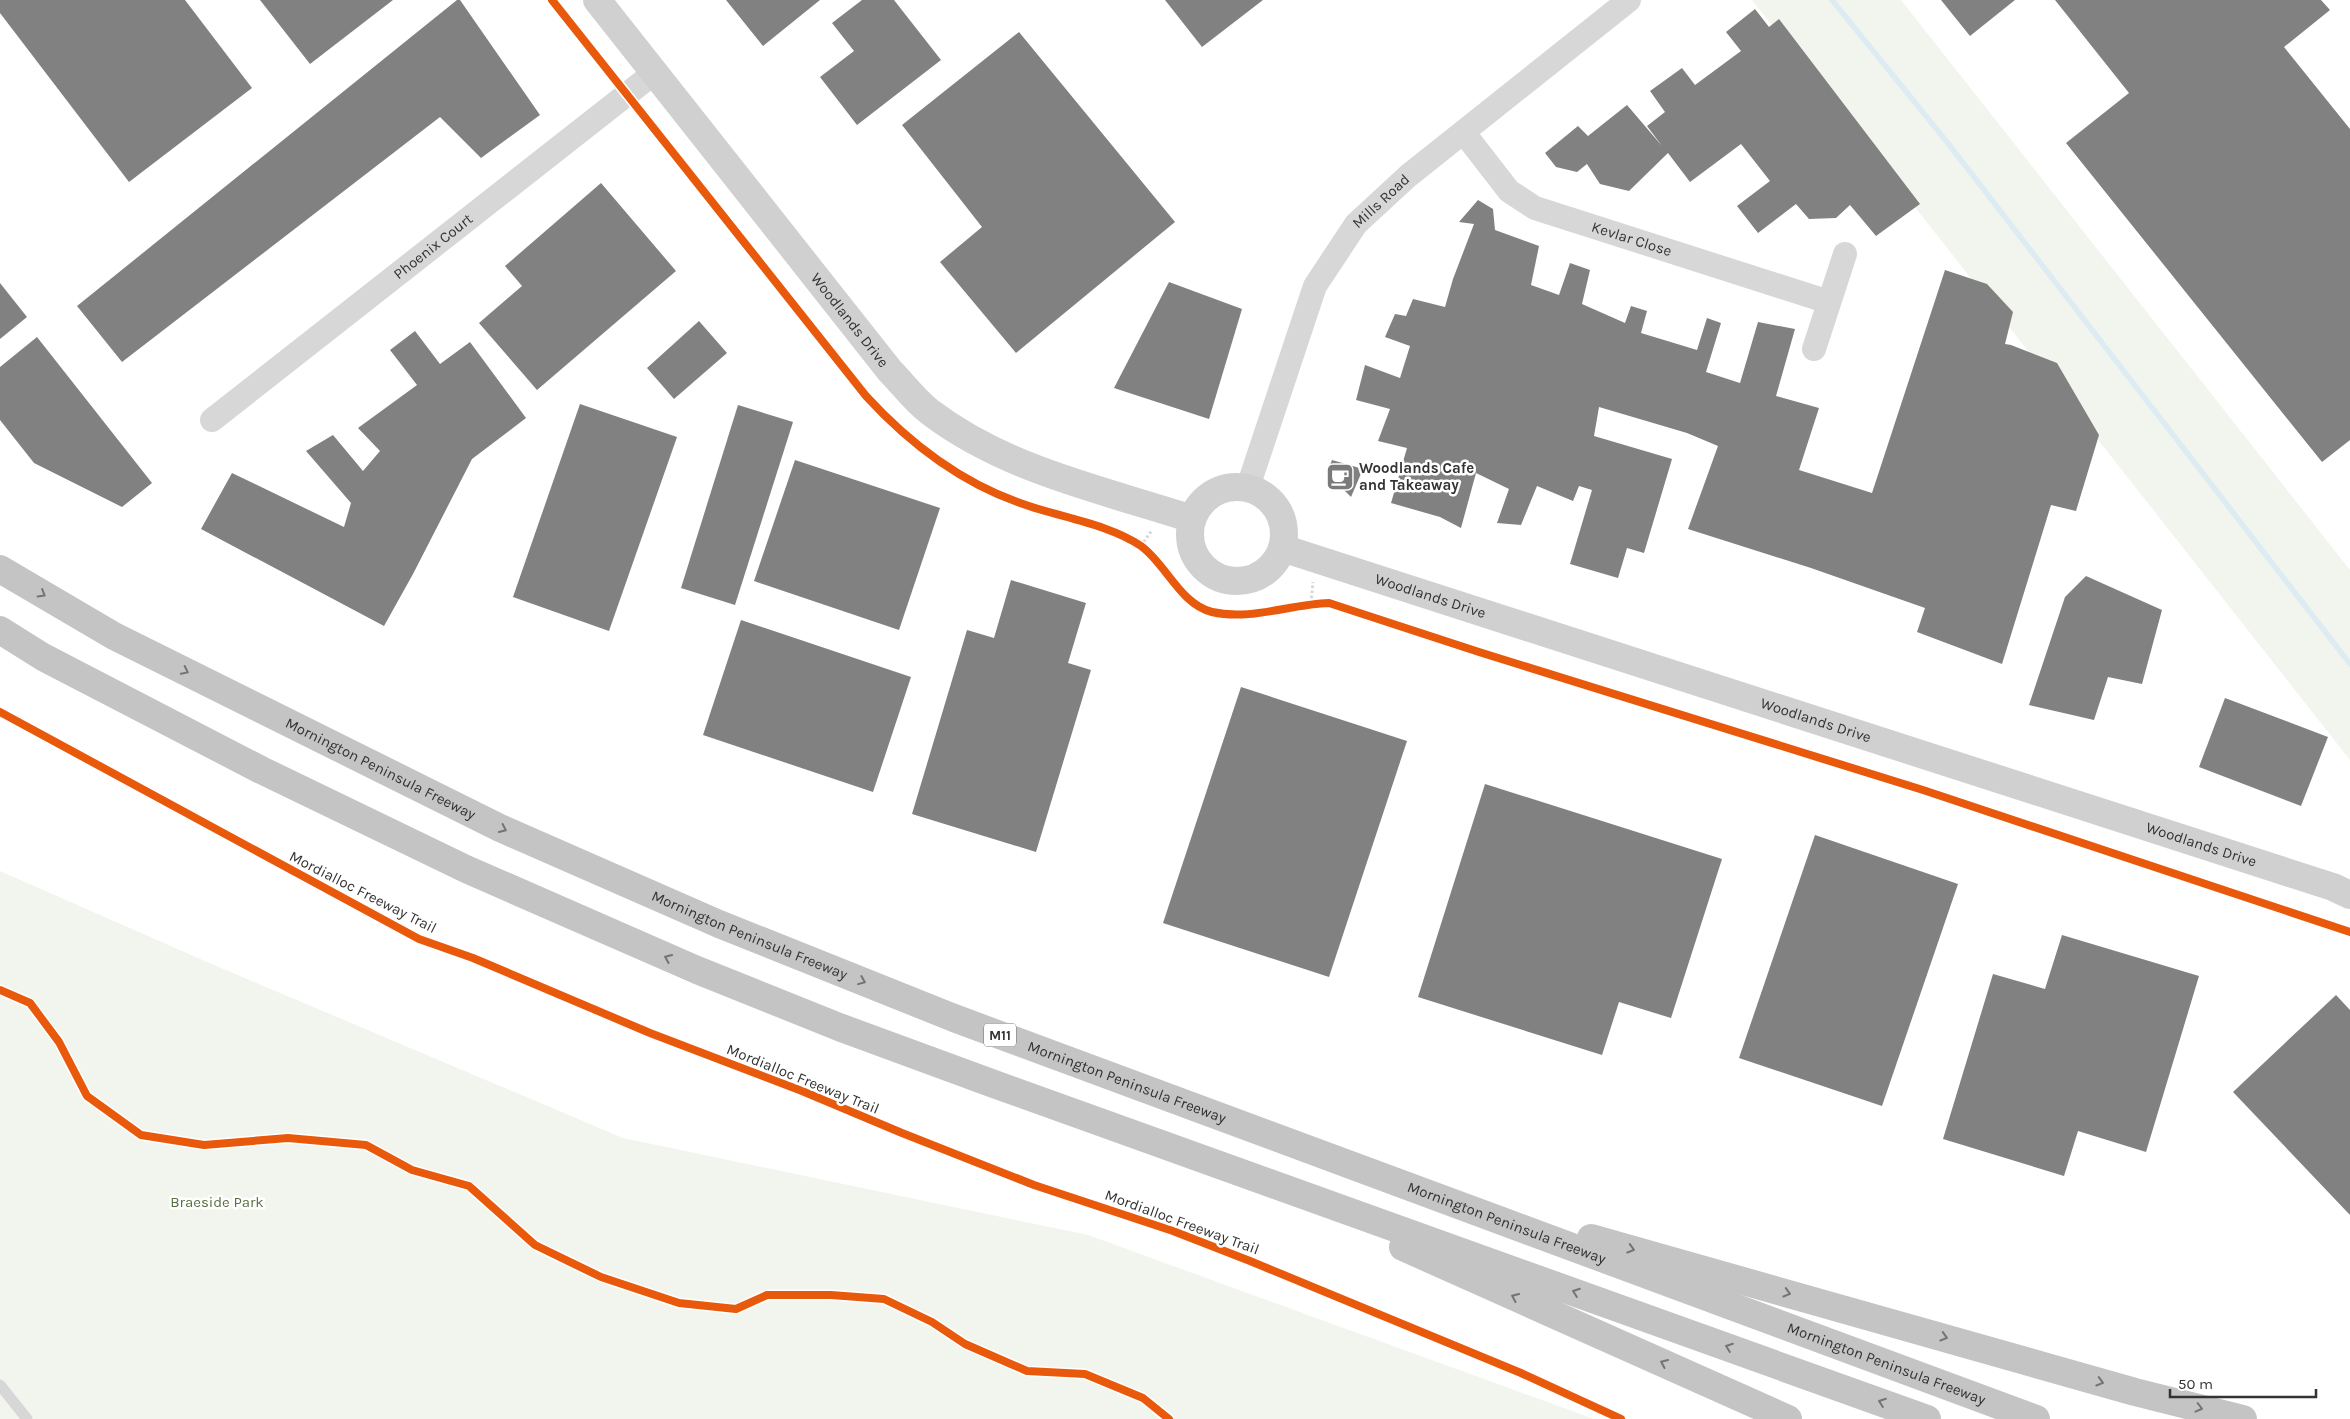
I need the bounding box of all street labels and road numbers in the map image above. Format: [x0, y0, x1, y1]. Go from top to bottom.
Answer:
street label: Mills Road [1348, 170, 1413, 232]
street label: Phoenix Court [390, 210, 476, 283]
street label: Kevlar Close [1589, 218, 1674, 260]
street label: Woodlands Drive [807, 269, 893, 371]
street label: Woodlands Drive [1373, 570, 1488, 622]
street label: Woodlands Drive [1758, 694, 1873, 746]
street label: Mornington Peninsula Freeway [282, 714, 479, 824]
street label: Woodlands Drive [2144, 818, 2259, 871]
street label: Mordialloc Freeway Trail [286, 847, 440, 937]
street label: Mornington Peninsula Freeway [649, 887, 850, 984]
road number: M11 [984, 1024, 1016, 1046]
street label: Mornington Peninsula Freeway [1025, 1037, 1229, 1127]
street label: Mordialloc Freeway Trail [724, 1040, 882, 1118]
street label: Mornington Peninsula Freeway [1405, 1178, 1608, 1268]
street label: Mordialloc Freeway Trail [1102, 1186, 1262, 1258]
street label: Mornington Peninsula Freeway [1785, 1319, 1988, 1409]

